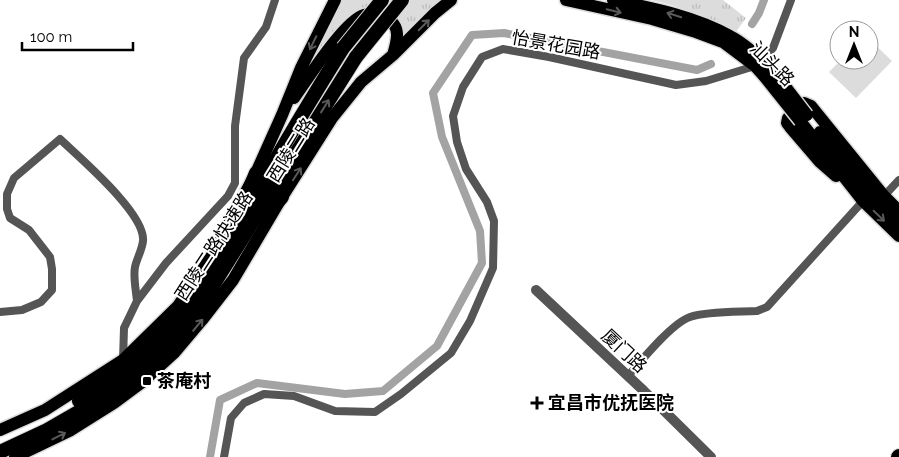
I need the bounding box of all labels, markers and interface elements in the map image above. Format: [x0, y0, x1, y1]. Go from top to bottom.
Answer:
one-way arrow [606, 7, 622, 16]
one-way arrow [666, 9, 682, 19]
one-way arrow [418, 19, 430, 31]
scale bar [22, 20, 134, 52]
north arrow [829, 20, 879, 70]
text: N [849, 24, 859, 40]
street label: 怡景花园路 [510, 26, 602, 63]
text: 100 m [30, 28, 72, 46]
one-way arrow [308, 36, 318, 51]
street label: 汕头路 [746, 37, 799, 90]
one-way arrow [321, 100, 331, 114]
street label: 西陵二路 [263, 114, 319, 186]
one-way arrow [292, 168, 302, 182]
street label: 西陵二路快速路 [170, 187, 257, 304]
one-way arrow [873, 210, 885, 223]
one-way arrow [193, 318, 204, 331]
street label: 厦门路 [597, 325, 651, 377]
place label: 茶庵村 [157, 370, 211, 391]
marker: 茶庵村 [141, 375, 153, 387]
place label: 宜昌市优抚医院 [548, 392, 674, 413]
marker: 宜昌市优抚医院 [530, 396, 544, 410]
one-way arrow [51, 431, 66, 441]

